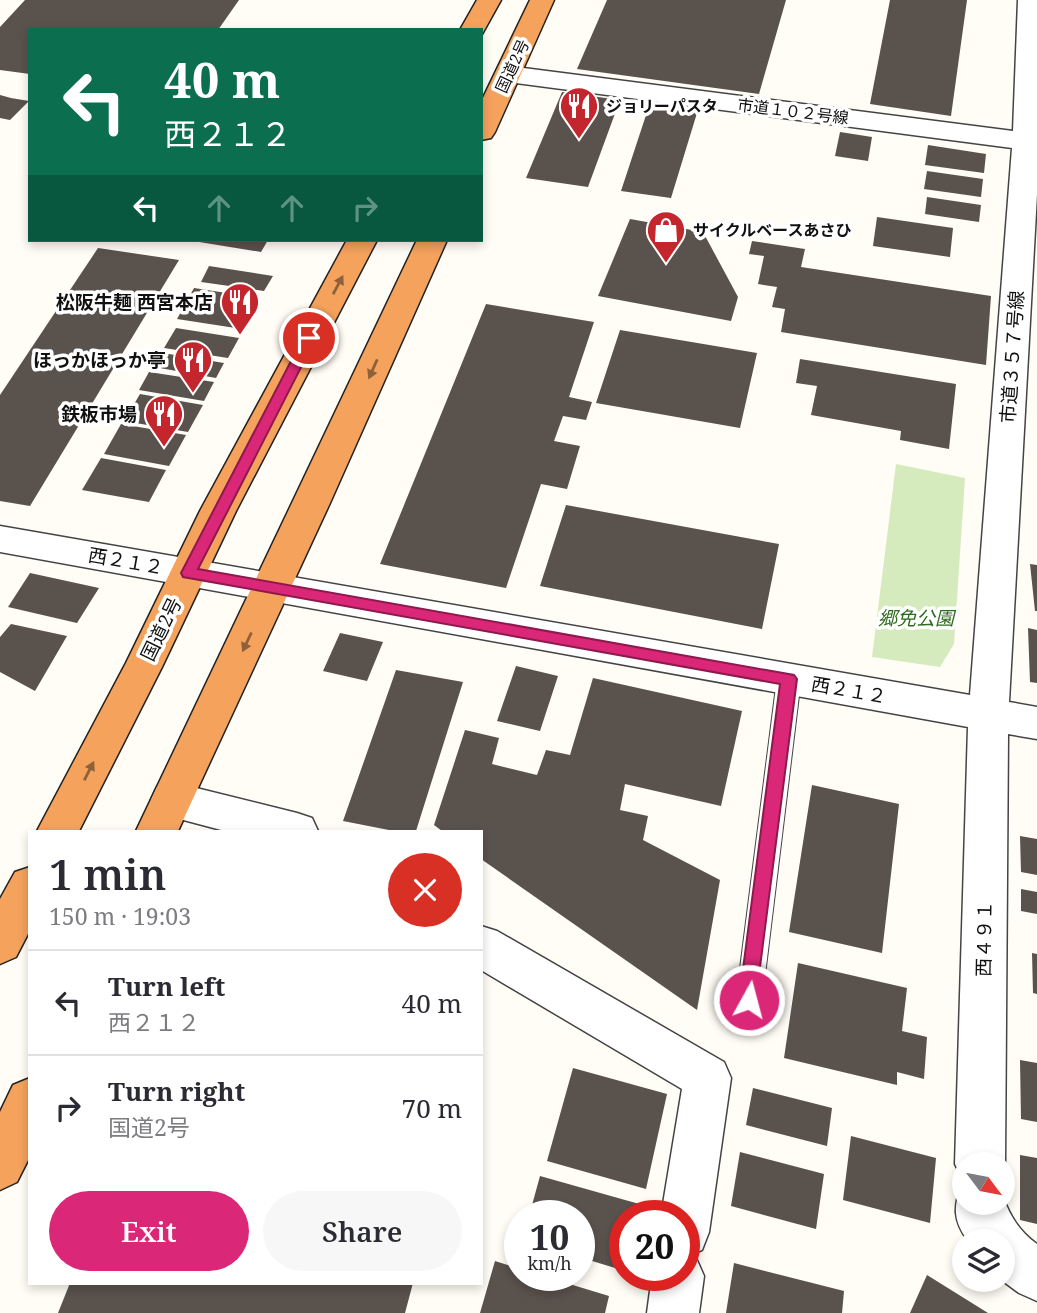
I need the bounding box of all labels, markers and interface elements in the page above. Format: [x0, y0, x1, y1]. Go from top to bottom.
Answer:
street label: 国道2号 [490, 36, 534, 96]
text: 40 m [164, 46, 280, 112]
icon: left [49, 56, 140, 147]
restaurant icon: ジョリーパスタ [558, 85, 600, 140]
street label: 市道１０２号線 [736, 93, 850, 129]
place label: ジョリーパスタ [606, 95, 718, 117]
text: 西２１２ [164, 112, 292, 155]
icon: left [127, 189, 165, 227]
icon: ahead [200, 189, 238, 227]
icon: ahead [273, 189, 311, 227]
icon: right [346, 189, 384, 227]
shop icon: サイクルベースあさひ [645, 209, 687, 264]
place label: サイクルベースあさひ [693, 219, 851, 241]
one-way arrow [332, 275, 344, 294]
restaurant icon: 松阪牛麺 西宮本店 [219, 281, 261, 336]
place label: 松阪牛麺 西宮本店 [56, 289, 213, 315]
street label: 市道３５７号線 [994, 290, 1030, 424]
pin [279, 308, 339, 368]
icon: arrive [290, 319, 328, 357]
restaurant icon: ほっかほっか亭 [172, 339, 214, 394]
place label: ほっかほっか亭 [33, 347, 166, 373]
one-way arrow [368, 359, 379, 379]
restaurant icon: 鉄板市場 [143, 393, 185, 448]
place label: 鉄板市場 [61, 401, 137, 427]
street label: 西２１２ [86, 542, 166, 580]
street label: 国道2号 [134, 593, 188, 665]
park label: 郷免公園 [878, 605, 957, 631]
one-way arrow [241, 632, 252, 652]
street label: 西２１２ [809, 671, 889, 709]
one-way arrow [84, 761, 95, 781]
text: 1 min [49, 845, 166, 902]
button: close [388, 853, 462, 927]
text: 150 m · 19:03 [49, 900, 191, 932]
street label: 西４９１ [970, 901, 998, 977]
position arrow [712, 963, 786, 1037]
text: Turn left [108, 968, 225, 1004]
icon: left [49, 984, 87, 1022]
text: 40 m [402, 985, 462, 1021]
text: 西２１２ [108, 1006, 200, 1038]
text: Turn right [108, 1073, 245, 1109]
icon: right [49, 1089, 87, 1127]
text: 70 m [402, 1090, 462, 1126]
text: 国道2号 [108, 1111, 190, 1143]
north arrow [952, 1152, 1015, 1214]
map controls [952, 1152, 1015, 1292]
button: Exit [49, 1191, 249, 1271]
button: Share [263, 1191, 462, 1271]
speed limit sign: 20 [609, 1200, 700, 1291]
text: 10 [530, 1213, 569, 1260]
button: layers [952, 1229, 1015, 1292]
text: km/h [527, 1251, 572, 1275]

